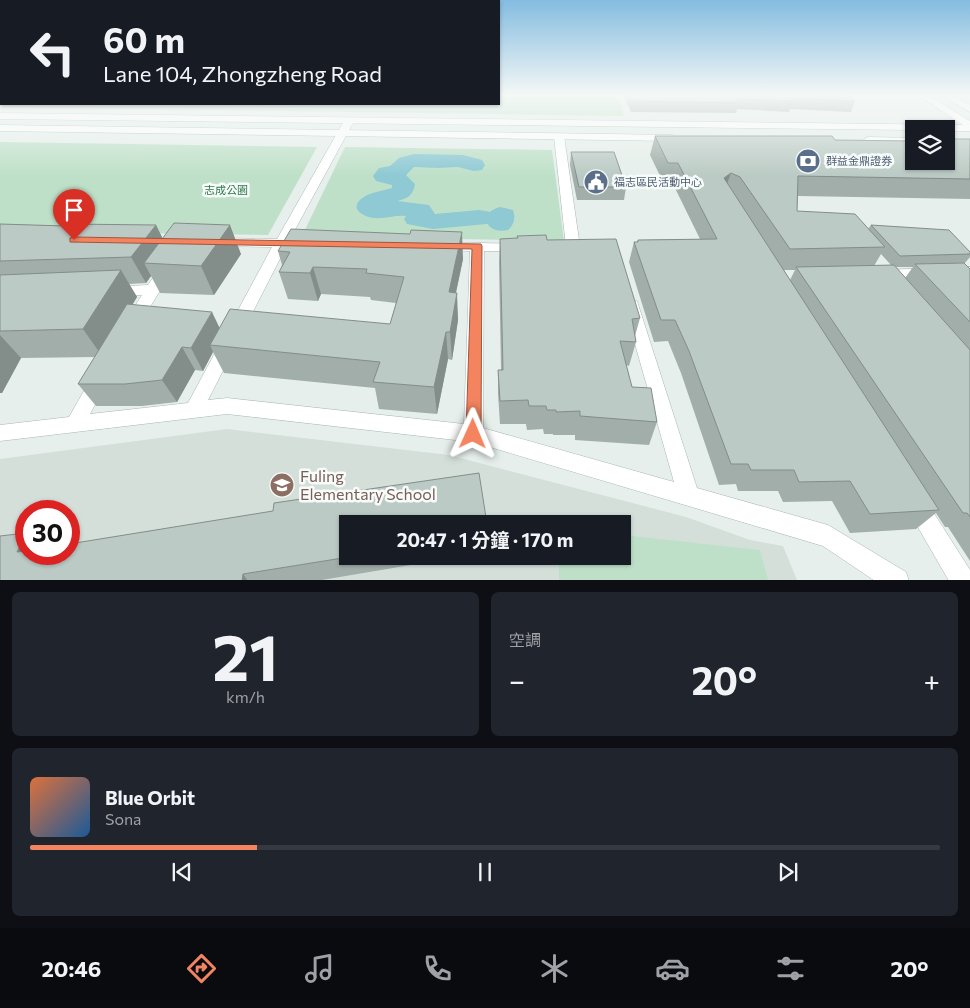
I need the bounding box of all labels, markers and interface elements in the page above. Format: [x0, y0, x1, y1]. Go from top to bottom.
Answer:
text: 60 m [103, 17, 185, 60]
icon: left [20, 20, 85, 85]
text: Lane 104, Zhongzheng Road [103, 60, 382, 87]
map controls [905, 120, 955, 170]
button: layers [905, 120, 955, 170]
bank icon: 群益金鼎證券 [795, 148, 821, 174]
place label: 群益金鼎證券 [826, 154, 892, 167]
public building icon: 福志區民活動中心 [583, 169, 609, 195]
place label: 福志區民活動中心 [614, 175, 702, 188]
park label: 志成公園 [204, 183, 248, 196]
pin [53, 189, 95, 240]
icon: arrive [60, 196, 88, 224]
position arrow [446, 407, 498, 459]
place label: Fuling Elementary School [300, 466, 436, 503]
school or university icon: Fuling Elementary School [269, 472, 295, 498]
speed limit sign: 30 [15, 500, 80, 565]
text: 20:47 · 1 分鐘 · 170 m [397, 528, 573, 551]
text: 21 [212, 615, 279, 694]
text: 空調 [509, 630, 541, 649]
text: 20° [691, 656, 757, 703]
text: − [509, 663, 525, 697]
text: + [924, 663, 940, 697]
text: km/h [226, 687, 265, 706]
text: Blue Orbit [105, 786, 195, 809]
text: Sona [105, 809, 141, 828]
icon: previous [168, 858, 196, 886]
icon: pause [471, 858, 499, 886]
icon: next [774, 858, 802, 886]
icon: directions [184, 951, 219, 986]
icon: music [302, 951, 337, 986]
icon: phone [420, 951, 455, 986]
icon: climate [537, 951, 572, 986]
icon: car [655, 951, 690, 986]
icon: filters [773, 951, 808, 986]
text: 20:46 [41, 955, 101, 982]
text: 20° [891, 955, 929, 982]

